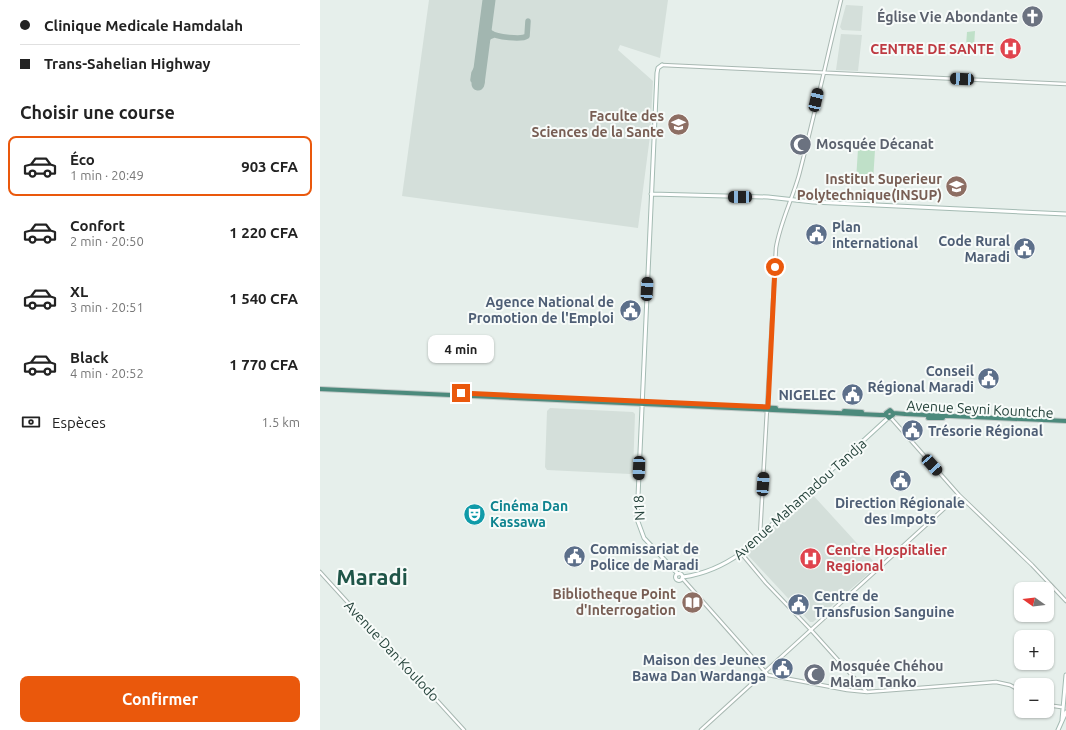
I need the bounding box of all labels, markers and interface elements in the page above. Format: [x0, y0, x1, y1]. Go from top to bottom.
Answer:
church icon: Église Vie Abondante [1020, 4, 1046, 30]
place label: Église Vie Abondante [877, 8, 1018, 25]
text: Clinique Medicale Hamdalah [44, 17, 243, 34]
hospital icon: CENTRE DE SANTE [997, 36, 1023, 62]
place label: CENTRE DE SANTE [870, 41, 994, 57]
text: Trans-Sahelian Highway [44, 55, 211, 72]
car [950, 72, 974, 86]
car [807, 87, 825, 113]
text: Choisir une course [20, 102, 175, 122]
place label: Faculte des Sciences de la Sante [532, 108, 664, 140]
school or university icon: Faculte des Sciences de la Sante [666, 111, 692, 137]
mosque icon: Mosquée Décanat [787, 131, 813, 157]
place label: Mosquée Décanat [816, 136, 934, 152]
icon: car [22, 148, 58, 184]
text: Éco [70, 151, 95, 168]
text: 903 CFA [241, 158, 298, 175]
text: 1 min · 20:49 [70, 168, 144, 182]
place label: Institut Superieur Polytechnique(INSUP) [797, 171, 942, 203]
school or university icon: Institut Superieur Polytechnique(INSUP) [944, 174, 970, 200]
car [728, 191, 752, 203]
icon: car [22, 214, 58, 250]
text: Confort [70, 217, 125, 234]
place label: Plan international [832, 219, 918, 251]
public building icon: Plan international [804, 222, 830, 248]
text: 1 220 CFA [229, 224, 298, 241]
place label: Code Rural Maradi [938, 233, 1010, 265]
text: 2 min · 20:50 [70, 234, 144, 248]
public building icon: Code Rural Maradi [1012, 236, 1038, 262]
route start [766, 258, 784, 276]
car [640, 277, 654, 301]
icon: car [22, 280, 58, 316]
text: XL [70, 283, 88, 300]
text: 1 540 CFA [229, 290, 298, 307]
place label: Agence National de Promotion de l'Emploi [468, 294, 614, 326]
public building icon: Agence National de Promotion de l'Emploi [617, 297, 643, 323]
text: 3 min · 20:51 [70, 300, 144, 314]
callout: 4 min [428, 335, 494, 363]
text: 4 min [445, 342, 477, 356]
icon: car [22, 346, 58, 382]
text: Black [70, 349, 109, 366]
text: 1 770 CFA [229, 356, 298, 373]
place label: Conseil Régional Maradi [868, 363, 974, 395]
text: 4 min · 20:52 [70, 366, 144, 380]
public building icon: Conseil Régional Maradi [976, 366, 1002, 392]
public building icon: NIGELEC [839, 382, 865, 408]
route end [452, 384, 470, 402]
place label: NIGELEC [778, 387, 836, 403]
street label: Avenue Seyni Kountche [906, 397, 1054, 421]
icon: cash [20, 411, 42, 433]
text: Espèces [52, 414, 106, 431]
text: 1.5 km [261, 415, 300, 429]
public building icon: Trésorie Régional [899, 418, 925, 444]
place label: Trésorie Régional [928, 423, 1043, 439]
street label: Avenue Mahamadou Tandja [730, 435, 870, 563]
car [920, 452, 944, 478]
car [633, 456, 645, 480]
public building icon: Direction Régionale des Impots [887, 468, 913, 494]
car [756, 472, 770, 496]
street label: N18 [630, 495, 648, 521]
place label: Direction Régionale des Impots [835, 495, 965, 527]
place label: Cinéma Dan Kassawa [490, 498, 568, 530]
theatre icon: Cinéma Dan Kassawa [461, 501, 487, 527]
place label: Commissariat de Police de Maradi [590, 541, 699, 573]
place label: Centre Hospitalier Regional [826, 542, 947, 574]
public building icon: Commissariat de Police de Maradi [561, 544, 587, 570]
hospital icon: Centre Hospitalier Regional [798, 545, 824, 571]
district label: Maradi [336, 564, 408, 589]
north arrow [1014, 582, 1054, 622]
map controls [1014, 582, 1054, 718]
place label: Bibliotheque Point d'Interrogation [552, 586, 676, 618]
place label: Centre de Transfusion Sanguine [814, 588, 954, 620]
library icon: Bibliotheque Point d'Interrogation [679, 589, 705, 615]
public building icon: Centre de Transfusion Sanguine [785, 591, 811, 617]
street label: Avenue Dan Koulodo [341, 597, 443, 705]
button: + [1014, 630, 1054, 670]
place label: Maison des Jeunes Bawa Dan Wardanga [632, 652, 766, 684]
public building icon: Maison des Jeunes Bawa Dan Wardanga [769, 655, 795, 681]
place label: Mosquée Chéhou Malam Tanko [830, 658, 944, 690]
mosque icon: Mosquée Chéhou Malam Tanko [801, 661, 827, 687]
button: Confirmer [20, 676, 300, 722]
button: − [1014, 678, 1054, 718]

